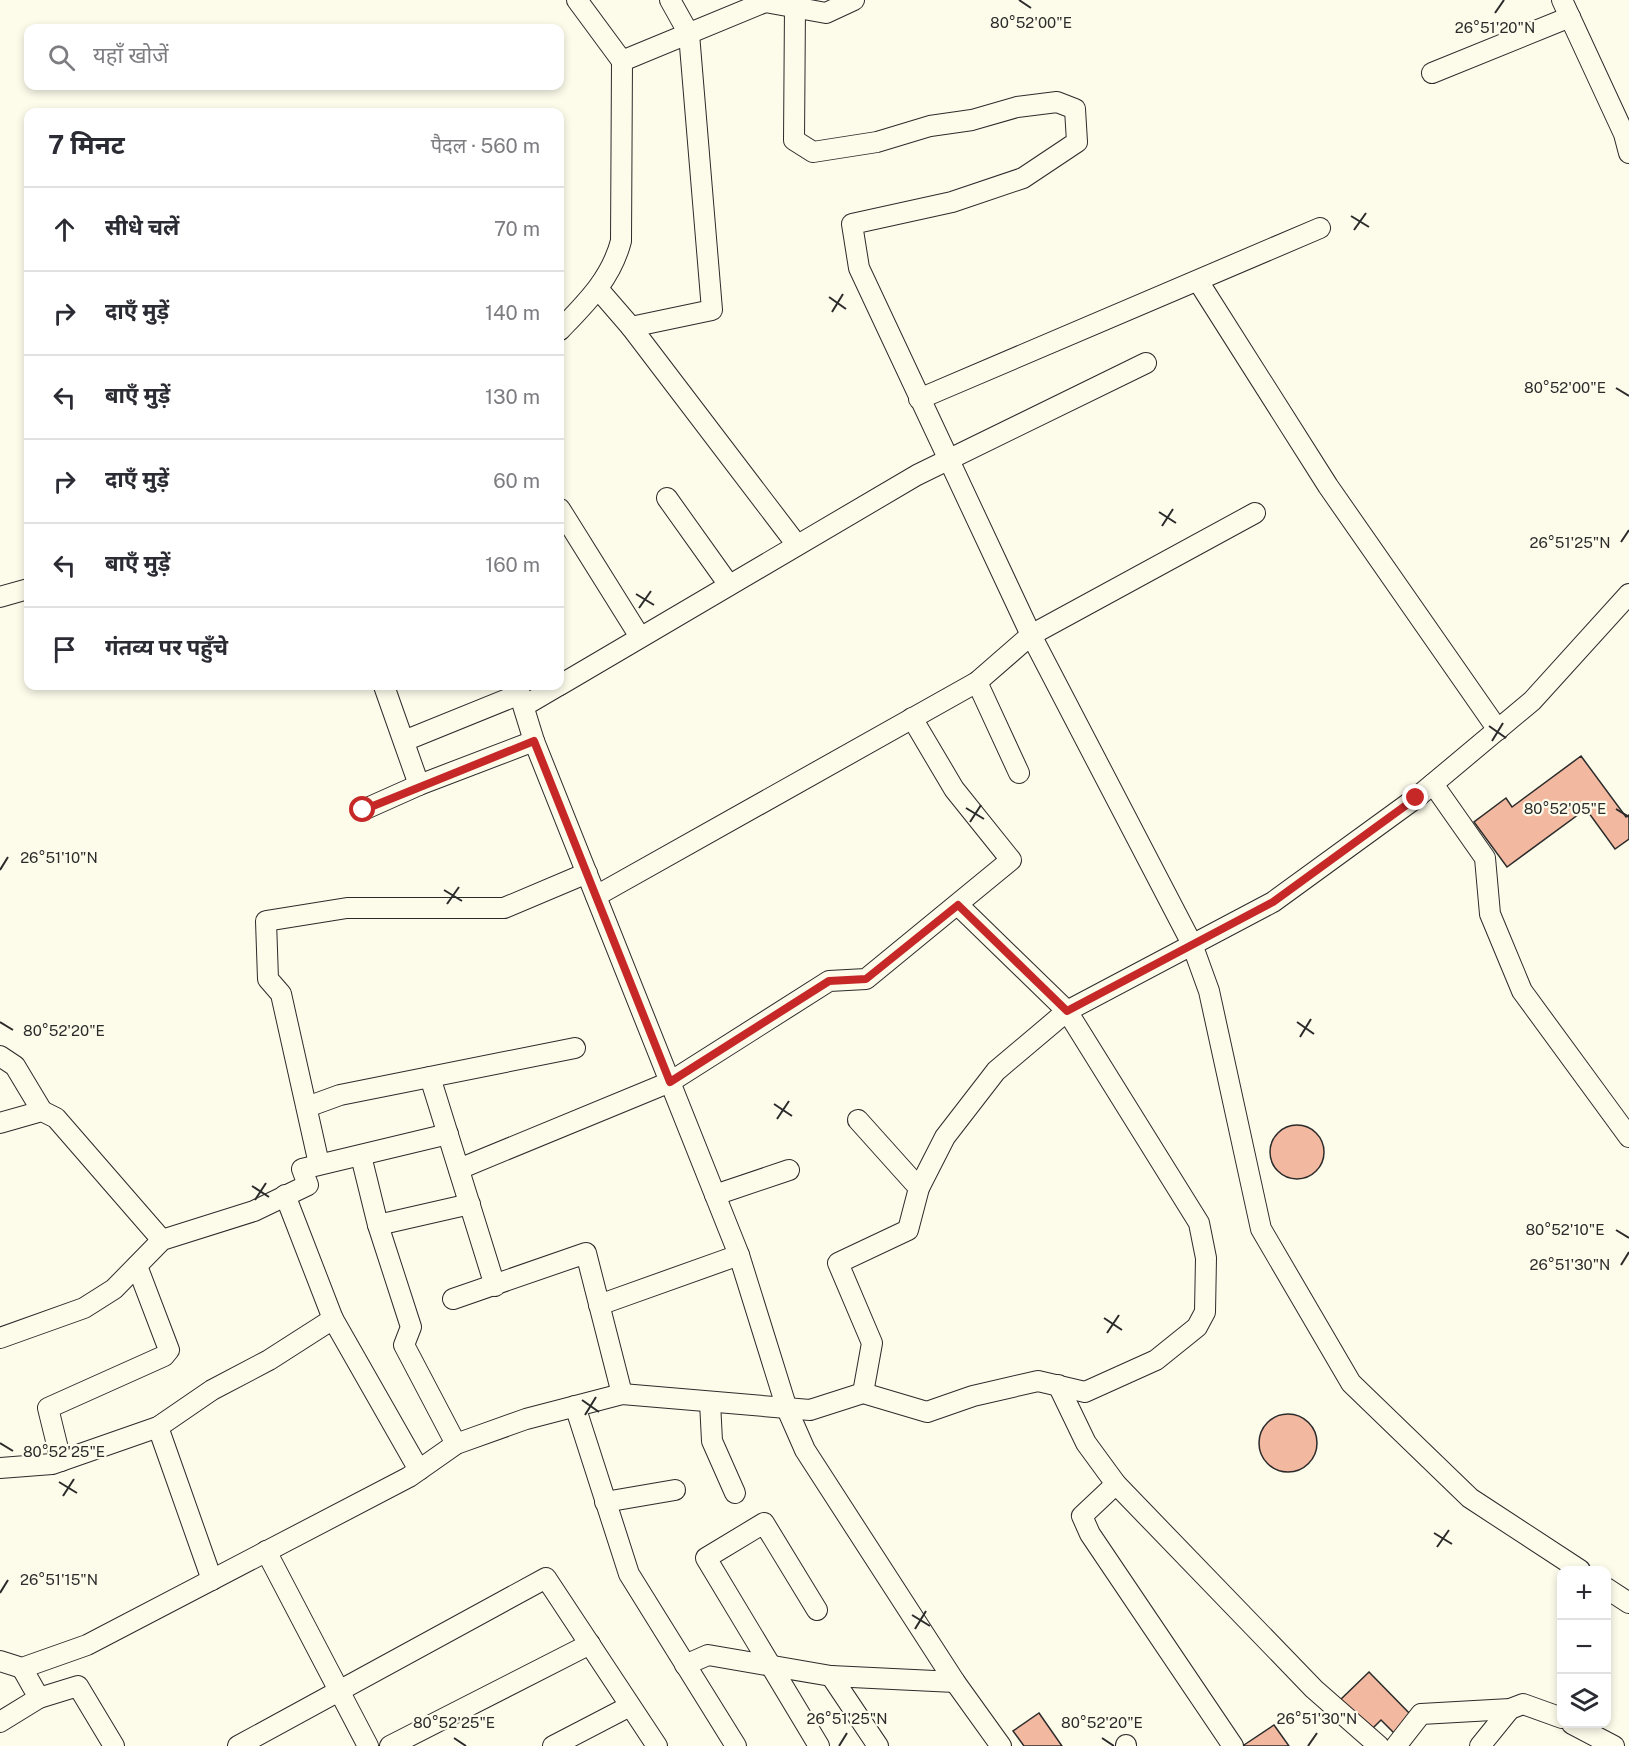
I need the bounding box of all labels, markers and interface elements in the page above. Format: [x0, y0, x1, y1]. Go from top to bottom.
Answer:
text: 80°52'00"E [990, 14, 1072, 31]
text: 26°51'20"N [1455, 19, 1535, 36]
search box [24, 24, 564, 90]
icon: search [45, 41, 78, 74]
text: यहाँ खोजें [93, 42, 169, 68]
text: 7 मिनट [48, 129, 125, 160]
text: पैदल · 560 m [431, 134, 540, 158]
icon: ahead [48, 213, 81, 246]
text: सीधे चलें [105, 214, 179, 240]
text: 70 m [494, 217, 540, 241]
icon: right [48, 297, 81, 330]
text: दाएँ मुड़ें [105, 298, 169, 324]
text: 140 m [485, 301, 540, 325]
text: 80°52'00"E [1524, 379, 1606, 396]
icon: left [48, 381, 81, 414]
text: बाएँ मुड़ें [105, 382, 170, 408]
text: 130 m [485, 385, 540, 409]
icon: right [48, 465, 81, 498]
text: दाएँ मुड़ें [105, 466, 169, 492]
text: 60 m [493, 469, 540, 493]
text: 26°51'25"N [1530, 534, 1610, 551]
icon: left [48, 549, 81, 582]
text: बाएँ मुड़ें [105, 550, 170, 576]
text: 160 m [485, 553, 540, 577]
icon: arrive [48, 633, 81, 666]
text: गंतव्य पर पहुँचे [105, 634, 228, 660]
route end [1402, 784, 1428, 810]
route start [349, 796, 375, 822]
text: 80°52'05"E [1524, 800, 1606, 817]
text: 26°51'10"N [20, 849, 98, 866]
text: 80°52'20"E [23, 1022, 105, 1039]
text: 80°52'10"E [1526, 1221, 1604, 1238]
text: 26°51'30"N [1530, 1256, 1610, 1273]
text: 80°52'25"E [23, 1443, 105, 1460]
map controls [1557, 1566, 1611, 1728]
button: + [1557, 1566, 1611, 1620]
text: 26°51'15"N [20, 1571, 98, 1588]
button: − [1557, 1620, 1611, 1674]
button: layers [1557, 1674, 1611, 1728]
text: 26°51'25"N [807, 1710, 887, 1727]
text: 26°51'30"N [1277, 1710, 1357, 1727]
text: 80°52'25"E [413, 1714, 495, 1731]
text: 80°52'20"E [1061, 1714, 1143, 1731]

